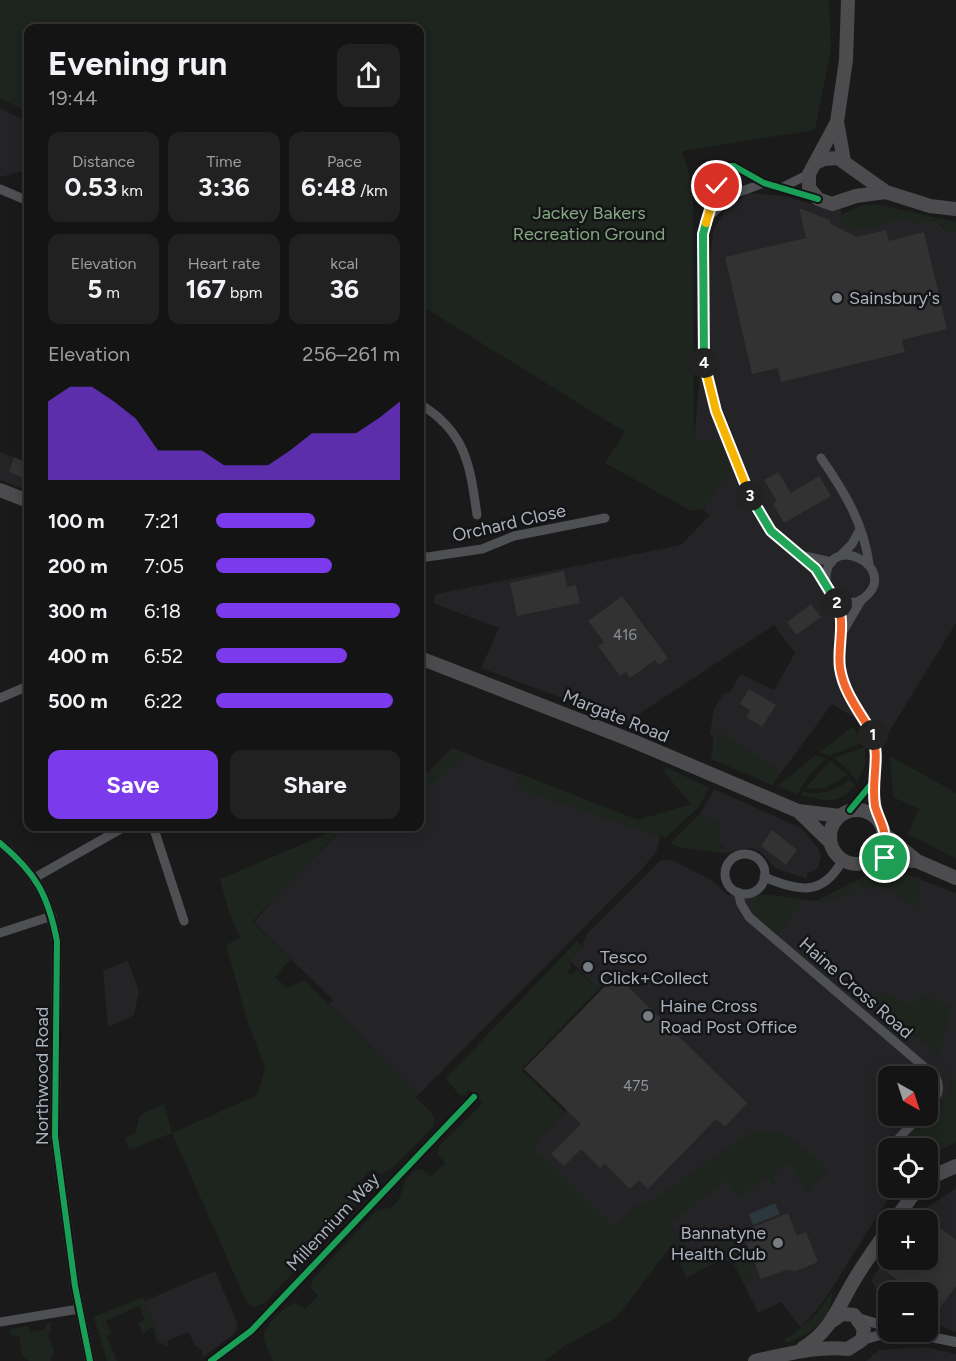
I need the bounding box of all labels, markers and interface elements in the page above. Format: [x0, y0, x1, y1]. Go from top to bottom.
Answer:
text: Evening run [48, 44, 227, 83]
button: share [337, 44, 400, 107]
text: 19:44 [48, 86, 97, 110]
text: Distance [72, 152, 135, 171]
text: Time [207, 152, 241, 171]
text: Pace [327, 152, 362, 171]
pin [691, 160, 742, 211]
icon: check [700, 169, 733, 202]
text: 0.53 [65, 171, 117, 203]
text: 3:36 [198, 171, 250, 203]
text: 6:48 [301, 171, 356, 203]
text: km [117, 181, 143, 200]
text: /km [356, 181, 388, 200]
park label: Jackey Bakers Recreation Ground [513, 202, 665, 245]
text: Elevation [71, 254, 137, 273]
text: Heart rate [188, 254, 260, 273]
text: kcal [330, 254, 358, 273]
text: 5 [87, 273, 102, 305]
text: 167 [186, 273, 226, 305]
text: 36 [330, 273, 359, 305]
text: m [102, 283, 120, 302]
text: bpm [226, 283, 262, 302]
place label: Sainsbury's [849, 287, 940, 309]
marker: Sainsbury's [830, 291, 844, 305]
text: Elevation [48, 342, 130, 366]
text: 256–261 m [302, 342, 400, 366]
pin: 4 [689, 348, 719, 378]
text: 4 [699, 353, 709, 372]
pin: 3 [735, 481, 765, 511]
text: 3 [746, 486, 754, 505]
street label: Orchard Close [450, 499, 568, 547]
text: 100 m [48, 509, 105, 533]
text: 7:21 [144, 509, 179, 533]
text: 200 m [48, 554, 108, 578]
text: 7:05 [144, 554, 184, 578]
pin: 2 [822, 588, 852, 618]
text: 2 [832, 593, 842, 612]
text: 300 m [48, 599, 107, 623]
text: 6:18 [144, 599, 181, 623]
house number: 416 [613, 626, 638, 644]
text: 400 m [48, 644, 109, 668]
text: 6:52 [144, 644, 183, 668]
street label: Margate Road [560, 685, 672, 747]
text: 500 m [48, 689, 108, 713]
text: 6:22 [144, 689, 183, 713]
pin: 1 [858, 720, 888, 750]
text: 1 [870, 725, 876, 744]
button: Save [48, 750, 218, 819]
button: Share [230, 750, 400, 819]
pin [859, 832, 910, 883]
icon: arrive [868, 841, 901, 874]
street label: Haine Cross Road [795, 933, 917, 1043]
place label: Tesco Click+Collect [600, 946, 709, 989]
marker: Tesco Click+Collect [581, 960, 595, 974]
place label: Haine Cross Road Post Office [660, 995, 797, 1038]
street label: Northwood Road [31, 1007, 53, 1145]
marker: Haine Cross Road Post Office [641, 1009, 655, 1023]
north arrow [878, 1066, 938, 1126]
map controls [878, 1066, 938, 1342]
house number: 475 [623, 1077, 649, 1095]
button: locate [878, 1138, 938, 1198]
street label: Millennium Way [282, 1168, 384, 1276]
button: + [878, 1210, 938, 1270]
place label: Bannatyne Health Club [671, 1222, 766, 1265]
marker: Bannatyne Health Club [771, 1236, 785, 1250]
button: − [878, 1282, 938, 1342]

